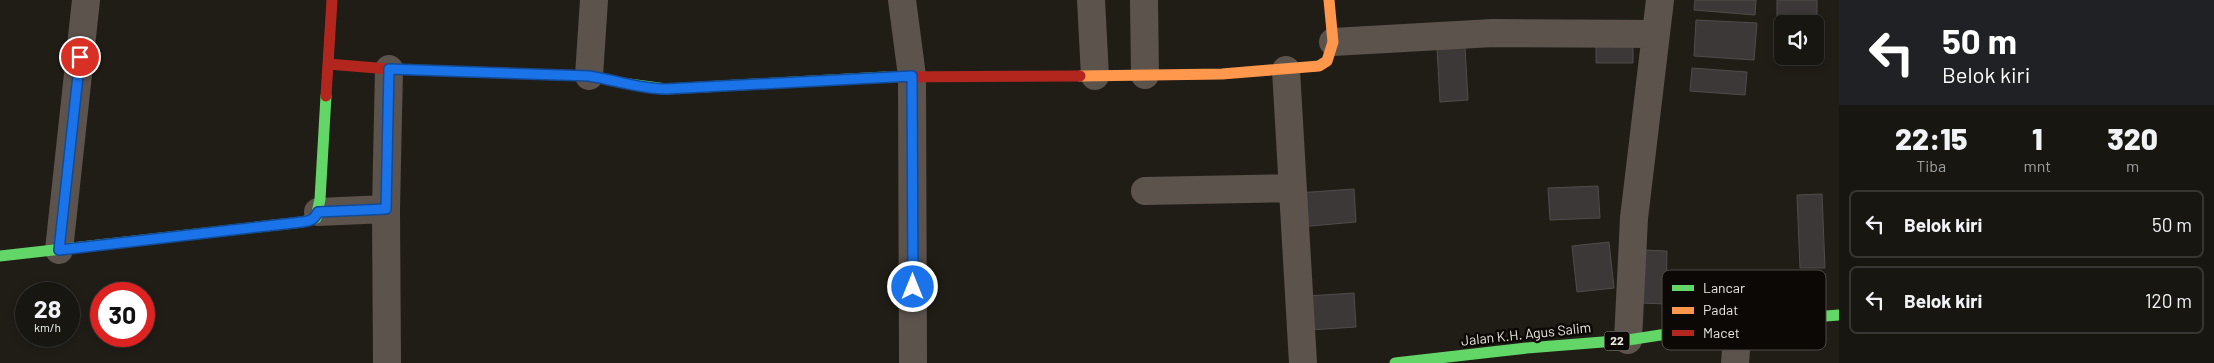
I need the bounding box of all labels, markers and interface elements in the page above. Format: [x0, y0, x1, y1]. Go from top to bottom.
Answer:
map controls [1774, 15, 1824, 65]
button: sound [1774, 15, 1824, 65]
text: 50 m [1942, 19, 2017, 61]
icon: left [1859, 20, 1924, 85]
pin [59, 36, 101, 78]
icon: arrive [66, 43, 94, 71]
text: Belok kiri [1942, 61, 2030, 87]
text: 22:15 [1895, 120, 1967, 156]
text: 1 [2032, 120, 2043, 156]
text: 320 [2107, 120, 2158, 156]
text: Tiba [1916, 156, 1946, 175]
text: mnt [2024, 156, 2051, 175]
text: m [2126, 156, 2139, 175]
icon: left [1861, 210, 1889, 238]
text: Belok kiri [1904, 213, 1982, 236]
text: 50 m [2152, 213, 2192, 236]
position arrow [886, 260, 938, 312]
legend [1662, 270, 1826, 350]
text: Lancar [1703, 279, 1745, 296]
speed limit sign: 30 [90, 282, 155, 347]
icon: left [1861, 286, 1889, 314]
text: Belok kiri [1904, 289, 1982, 312]
text: 120 m [2145, 289, 2192, 312]
text: 28 [34, 293, 61, 323]
text: Padat [1703, 301, 1738, 318]
street label: Jalan K.H. Agus Salim [1460, 318, 1592, 349]
text: km/h [34, 320, 61, 334]
text: Macet [1703, 324, 1740, 341]
road number: 22 [1604, 332, 1630, 351]

